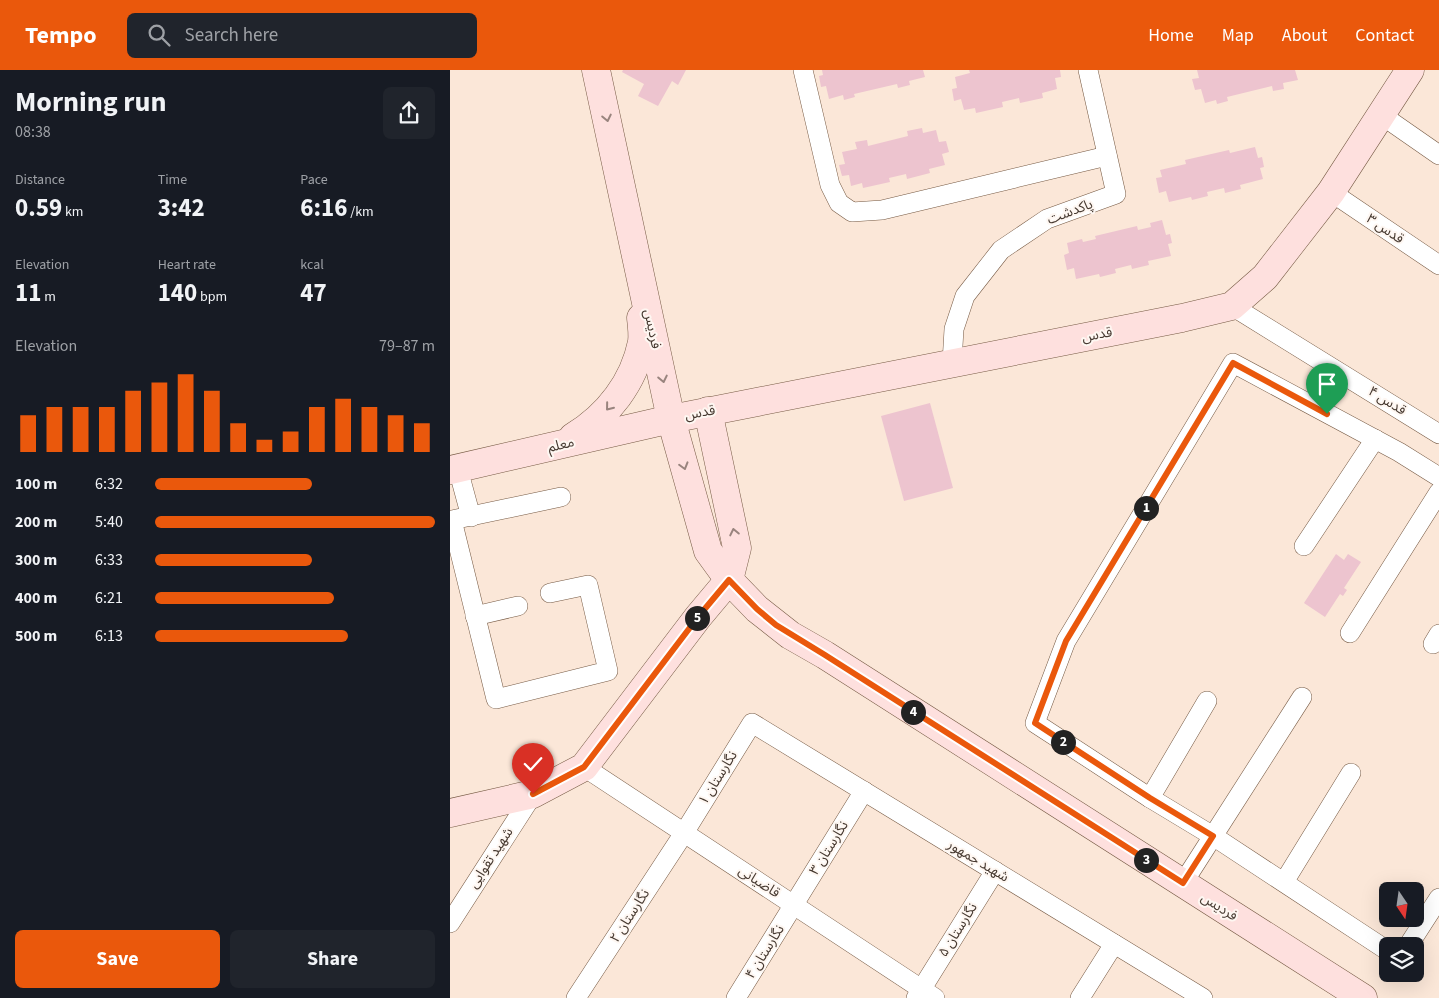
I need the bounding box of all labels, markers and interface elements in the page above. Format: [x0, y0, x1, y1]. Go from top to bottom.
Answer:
search box [127, 13, 477, 58]
text: Tempo [25, 18, 97, 53]
icon: search [145, 21, 173, 49]
text: Search here [185, 22, 278, 49]
text: Home [1148, 23, 1194, 48]
text: Map [1222, 23, 1254, 48]
text: About [1282, 23, 1327, 48]
text: Contact [1355, 23, 1414, 48]
text: Morning run [15, 82, 166, 122]
button: share [383, 87, 435, 139]
one-way arrow [601, 113, 612, 122]
text: 08:38 [15, 121, 51, 143]
text: Distance [15, 170, 65, 190]
text: Time [158, 170, 187, 190]
text: Pace [300, 170, 328, 190]
text: 0.59 [15, 190, 62, 226]
text: 3:42 [158, 190, 205, 226]
text: 6:16 [300, 190, 347, 226]
street label: پاکدشت [1044, 194, 1096, 230]
text: km [62, 202, 83, 222]
text: /km [347, 202, 374, 222]
street label: قدس ۳ [1362, 209, 1408, 249]
text: Elevation [15, 255, 70, 275]
text: Heart rate [158, 255, 216, 275]
text: kcal [300, 255, 324, 275]
text: 11 [15, 275, 41, 311]
text: 140 [158, 275, 197, 311]
text: 47 [300, 275, 327, 311]
text: m [41, 287, 56, 307]
text: bpm [197, 287, 227, 307]
street label: فردیس [638, 307, 666, 351]
street label: قدس [1080, 322, 1114, 348]
text: Elevation [15, 335, 77, 357]
text: 79–87 m [379, 335, 435, 357]
pin [1306, 363, 1348, 414]
icon: arrive [1313, 370, 1341, 398]
one-way arrow [657, 375, 668, 384]
street label: قدس ۴ [1364, 382, 1410, 420]
street label: قدس [683, 400, 717, 426]
one-way arrow [607, 401, 615, 410]
street label: معلم [546, 432, 576, 458]
one-way arrow [679, 461, 689, 469]
text: 100 m [15, 473, 57, 495]
text: 6:32 [95, 473, 123, 495]
pin: 1 [1134, 496, 1158, 520]
text: 1 [1143, 498, 1150, 518]
text: 200 m [15, 511, 57, 533]
text: 5:40 [95, 511, 123, 533]
one-way arrow [729, 528, 739, 537]
text: 300 m [15, 549, 57, 571]
text: 6:33 [95, 549, 123, 571]
text: 400 m [15, 587, 57, 609]
text: 6:21 [95, 587, 123, 609]
pin: 5 [684, 606, 710, 630]
text: 5 [694, 608, 701, 628]
text: 500 m [15, 625, 57, 647]
text: 6:13 [95, 625, 123, 647]
pin: 4 [900, 700, 926, 724]
text: 4 [910, 702, 917, 722]
pin: 2 [1050, 730, 1076, 754]
text: 2 [1060, 732, 1067, 752]
pin [512, 743, 554, 794]
street label: نگارستان ۱ [694, 747, 743, 809]
icon: check [519, 750, 547, 778]
street label: نگارستان ۳ [805, 817, 854, 879]
street label: شهید تقوایی [464, 824, 518, 892]
street label: شهید جمهور [943, 834, 1013, 887]
pin: 3 [1134, 848, 1158, 872]
text: 3 [1143, 850, 1150, 870]
street label: قاضیانی [734, 861, 784, 903]
north arrow [1379, 882, 1424, 928]
map controls [1379, 882, 1424, 982]
street label: نگارستان ۲ [605, 885, 655, 947]
street label: فردیس [1197, 888, 1241, 926]
street label: نگارستان ۵ [934, 899, 983, 961]
street label: نگارستان ۴ [741, 921, 790, 983]
button: Save [15, 930, 220, 988]
button: Share [230, 930, 435, 988]
button: layers [1379, 937, 1424, 982]

